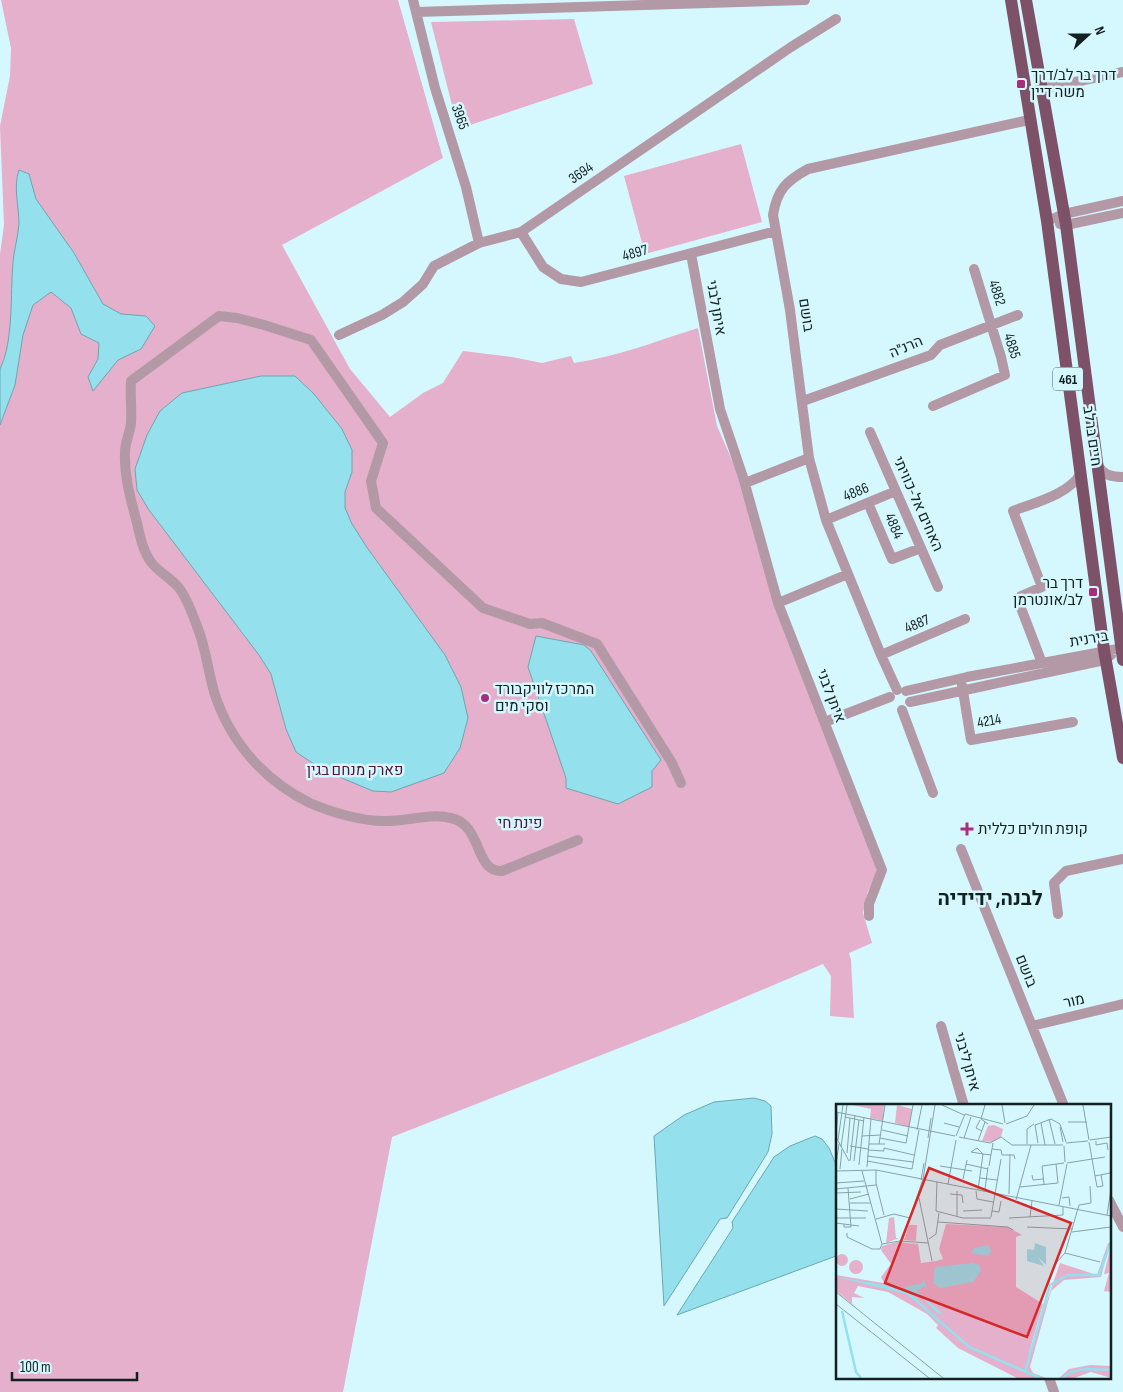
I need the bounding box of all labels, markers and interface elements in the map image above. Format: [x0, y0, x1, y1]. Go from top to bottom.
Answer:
north arrow [1063, 10, 1113, 60]
text: N [1090, 24, 1109, 37]
place label: דרך בר לב/דרך משה דיין [1031, 66, 1116, 102]
marker: דרך בר לב/דרך משה דיין [1015, 78, 1027, 90]
street label: 3965 [447, 102, 473, 132]
street label: 3694 [565, 158, 597, 188]
street label: 4897 [620, 241, 650, 265]
street label: 4882 [984, 278, 1010, 308]
street label: איתן לבני [702, 279, 730, 337]
street label: בושם [794, 297, 818, 333]
street label: הרנ"ה [886, 331, 926, 363]
street label: 4885 [999, 331, 1025, 361]
road number: 461 [1053, 368, 1083, 390]
street label: חיים ברלב [1078, 404, 1106, 468]
street label: האחים אל-כוויתי [889, 453, 947, 555]
street label: 4886 [840, 478, 872, 506]
street label: 4884 [880, 510, 908, 542]
place label: דרך בר לב/אונטרמן [1013, 574, 1083, 610]
marker: דרך בר לב/אונטרמן [1087, 586, 1099, 598]
street label: 4887 [902, 610, 932, 638]
street label: בירנית [1068, 626, 1110, 652]
street label: איתן לבני [812, 667, 850, 725]
place label: המרכז לוויקבורד וסקי מים [495, 680, 594, 716]
marker: המרכז לוויקבורד וסקי מים [479, 692, 491, 704]
street label: 4214 [975, 710, 1003, 732]
park label: פארק מנחם בגין [307, 761, 403, 780]
park label: פינת חי [498, 814, 542, 833]
place label: קופת חולים כללית [978, 820, 1088, 839]
marker: קופת חולים כללית [960, 822, 974, 836]
district label: לבנה, ידידיה [937, 887, 1043, 911]
street label: בושם [1011, 952, 1041, 990]
street label: מור [1061, 989, 1087, 1013]
street label: איתן ליבני [950, 1030, 984, 1094]
inset map [836, 1104, 1110, 1380]
scale bar [12, 1350, 138, 1382]
text: 100 m [20, 1358, 51, 1377]

